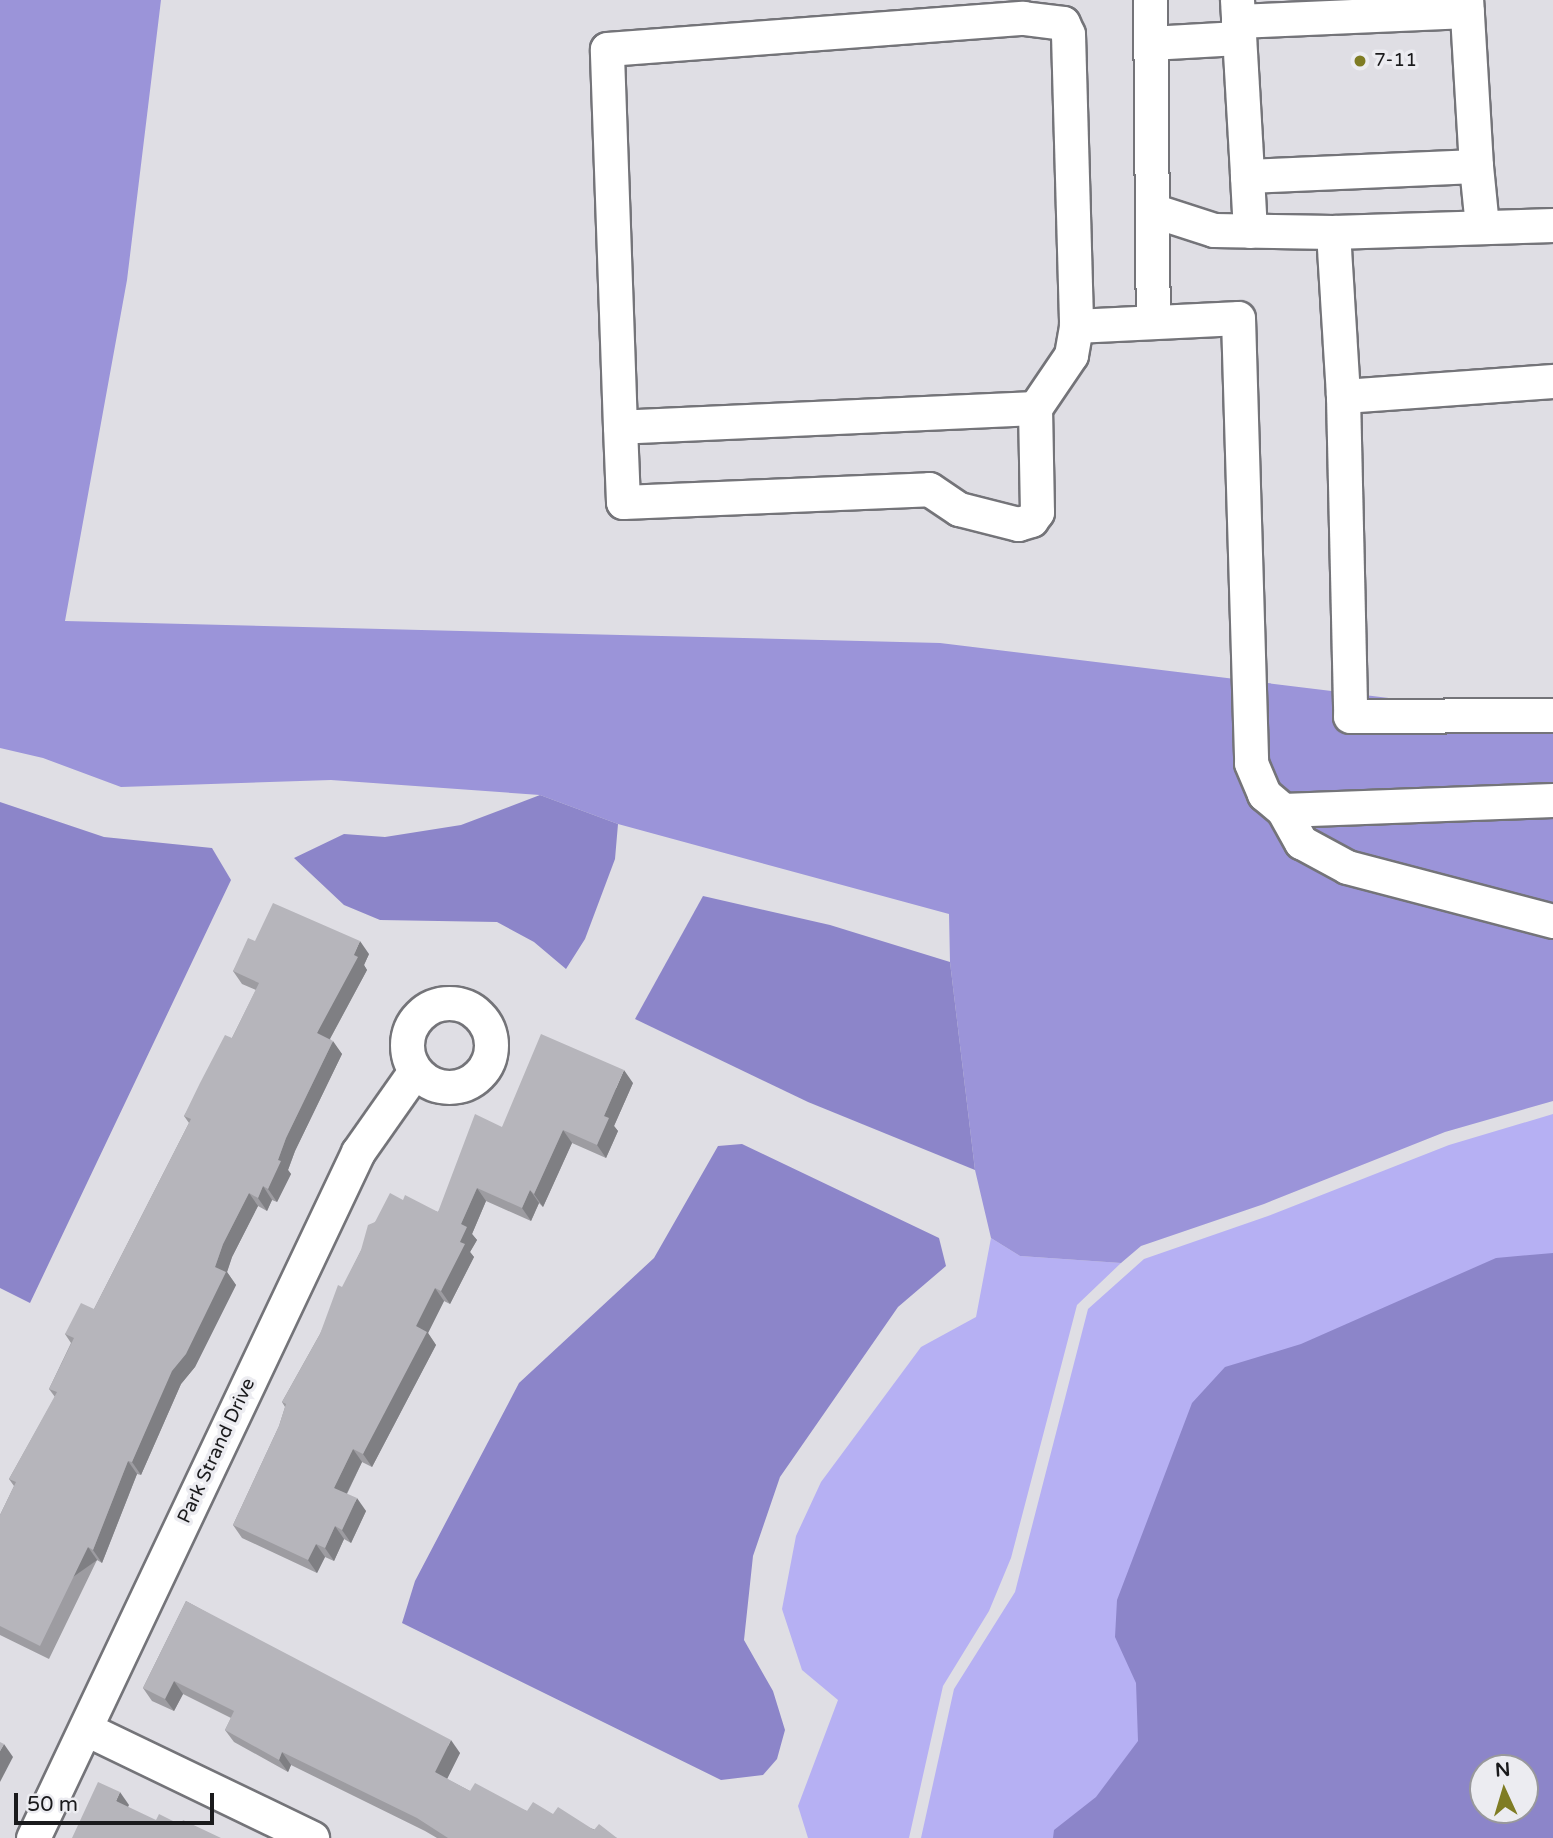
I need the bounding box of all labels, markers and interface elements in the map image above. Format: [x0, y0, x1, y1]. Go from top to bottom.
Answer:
place label: 7-11 [1374, 50, 1417, 72]
marker: 7-11 [1352, 53, 1368, 69]
street label: Park Strand Drive [173, 1375, 261, 1527]
north arrow [1469, 1754, 1539, 1824]
text: N [1494, 1759, 1511, 1782]
scale bar [18, 1778, 217, 1822]
text: 50 m [27, 1792, 78, 1817]

